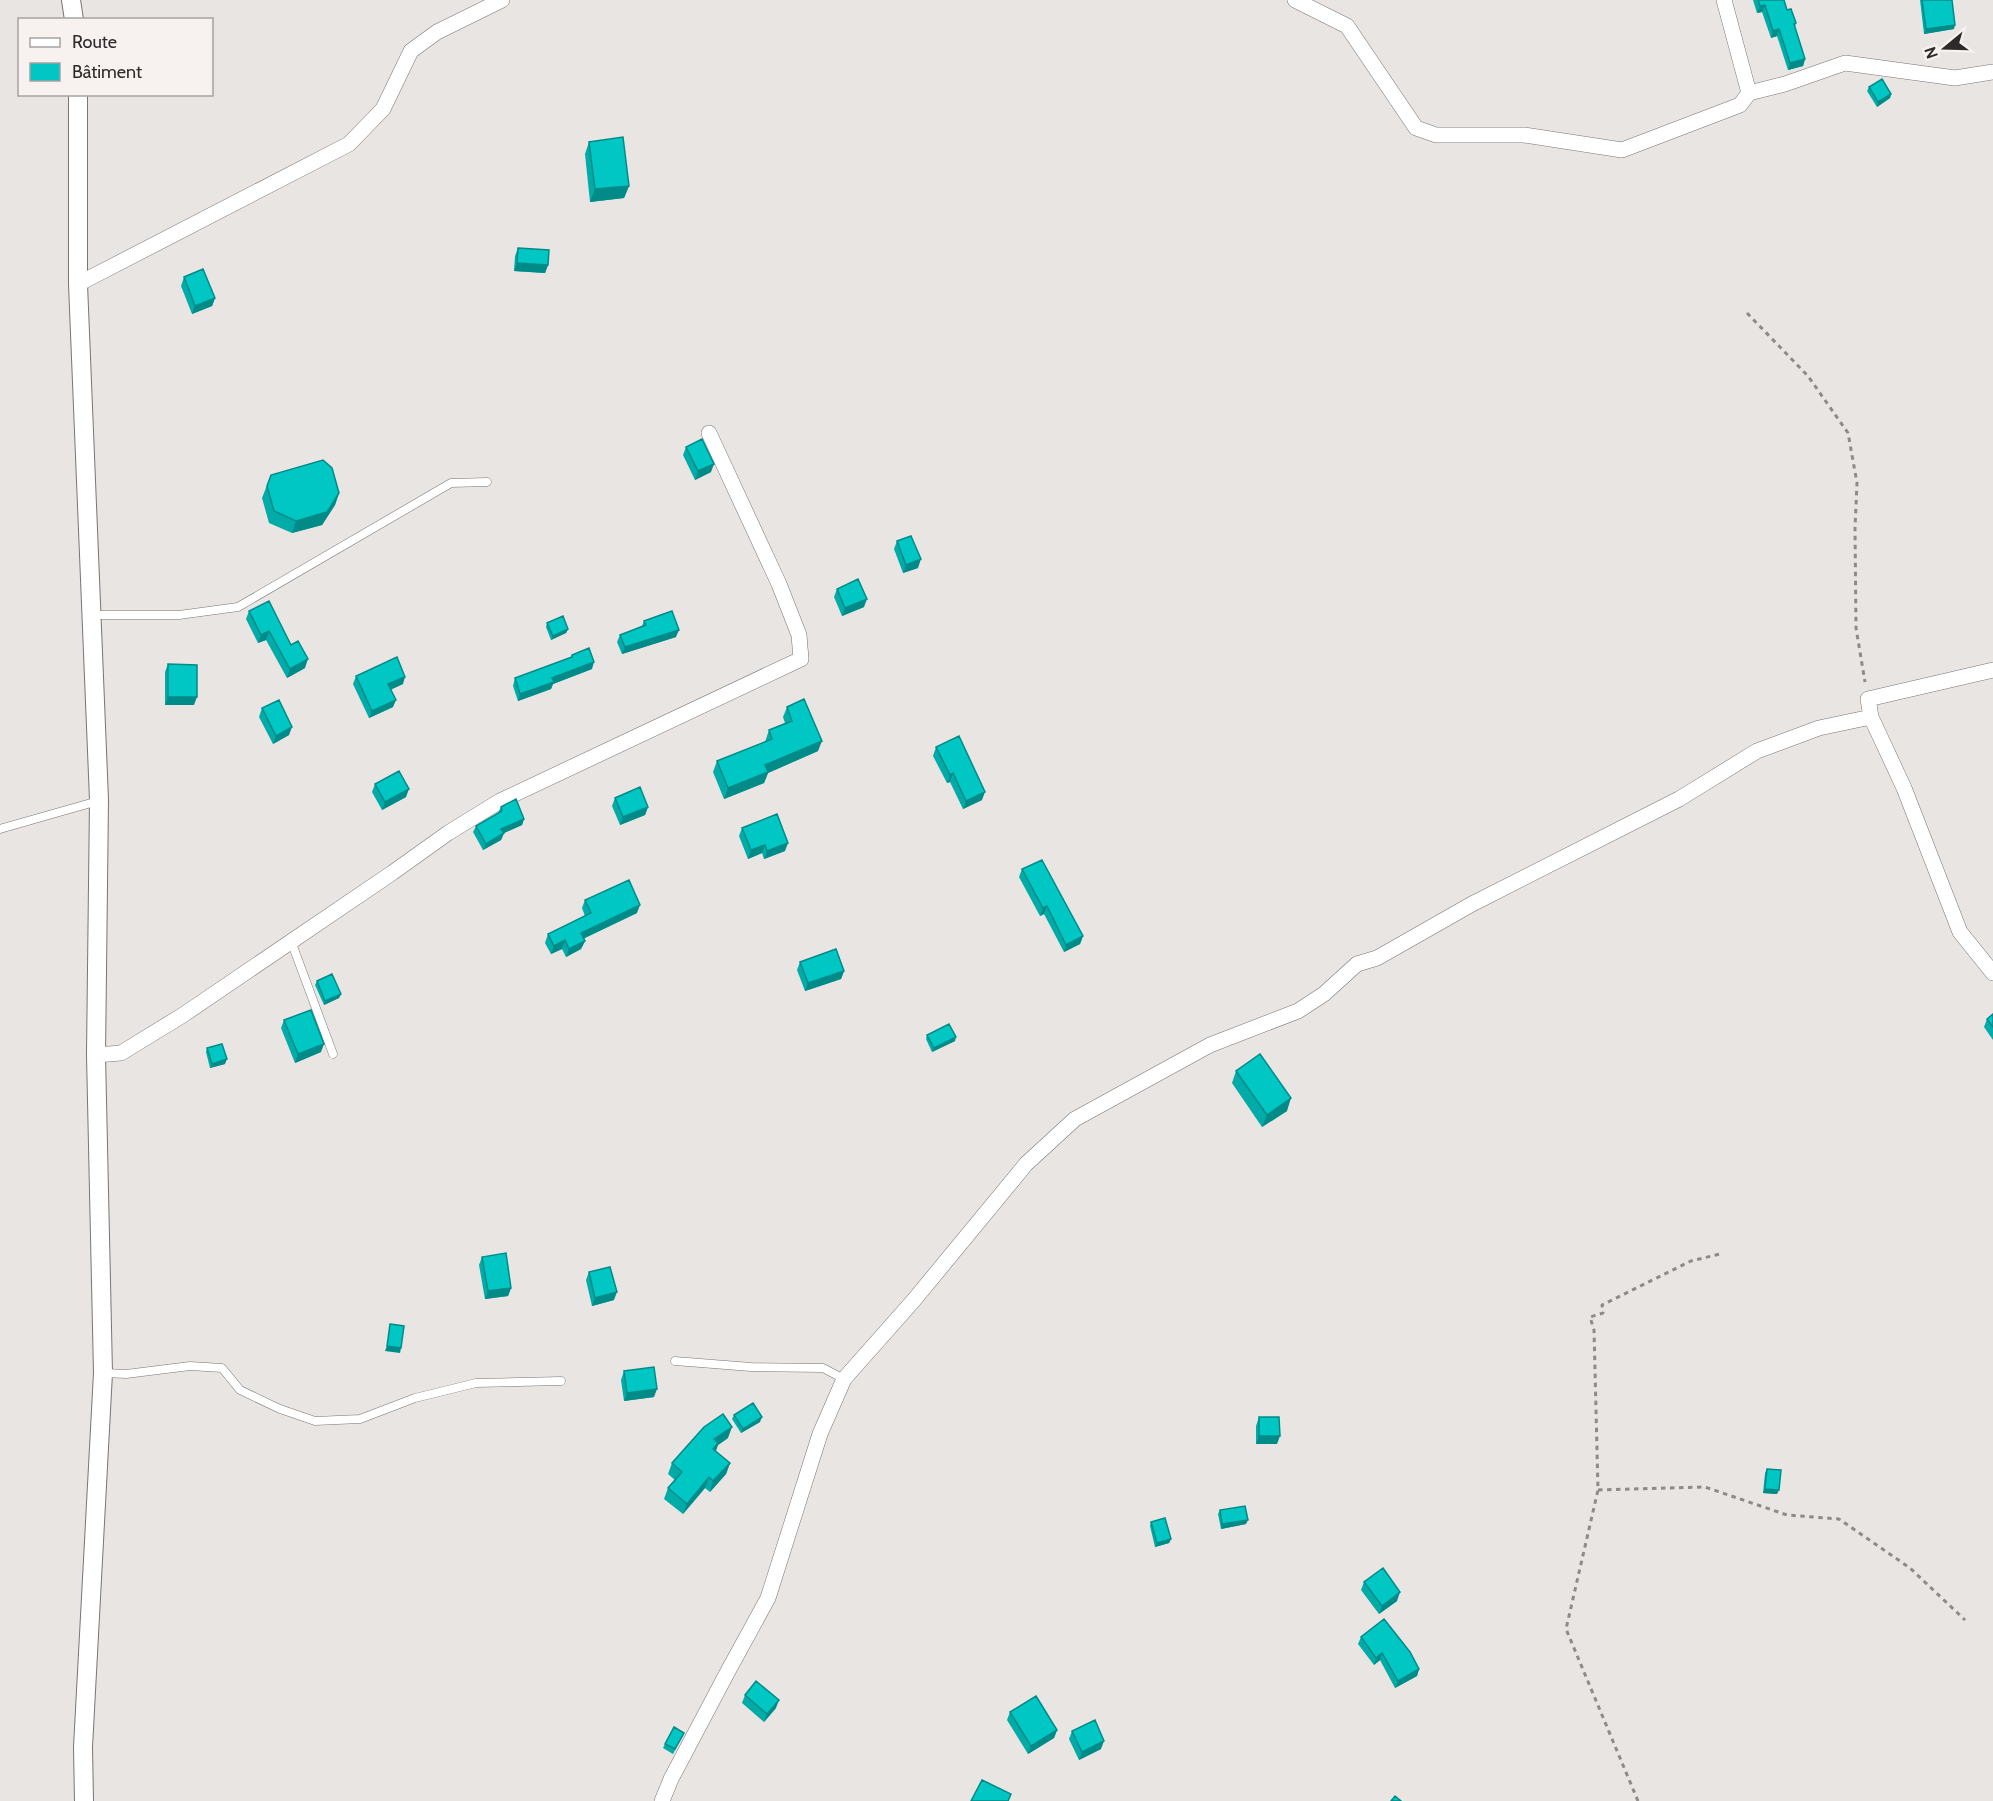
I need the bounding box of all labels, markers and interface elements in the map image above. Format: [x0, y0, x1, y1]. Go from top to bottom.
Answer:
legend [18, 18, 213, 96]
north arrow [1915, 18, 1975, 78]
text: Route [72, 31, 117, 53]
text: N [1920, 44, 1942, 61]
text: Bâtiment [72, 61, 142, 83]

